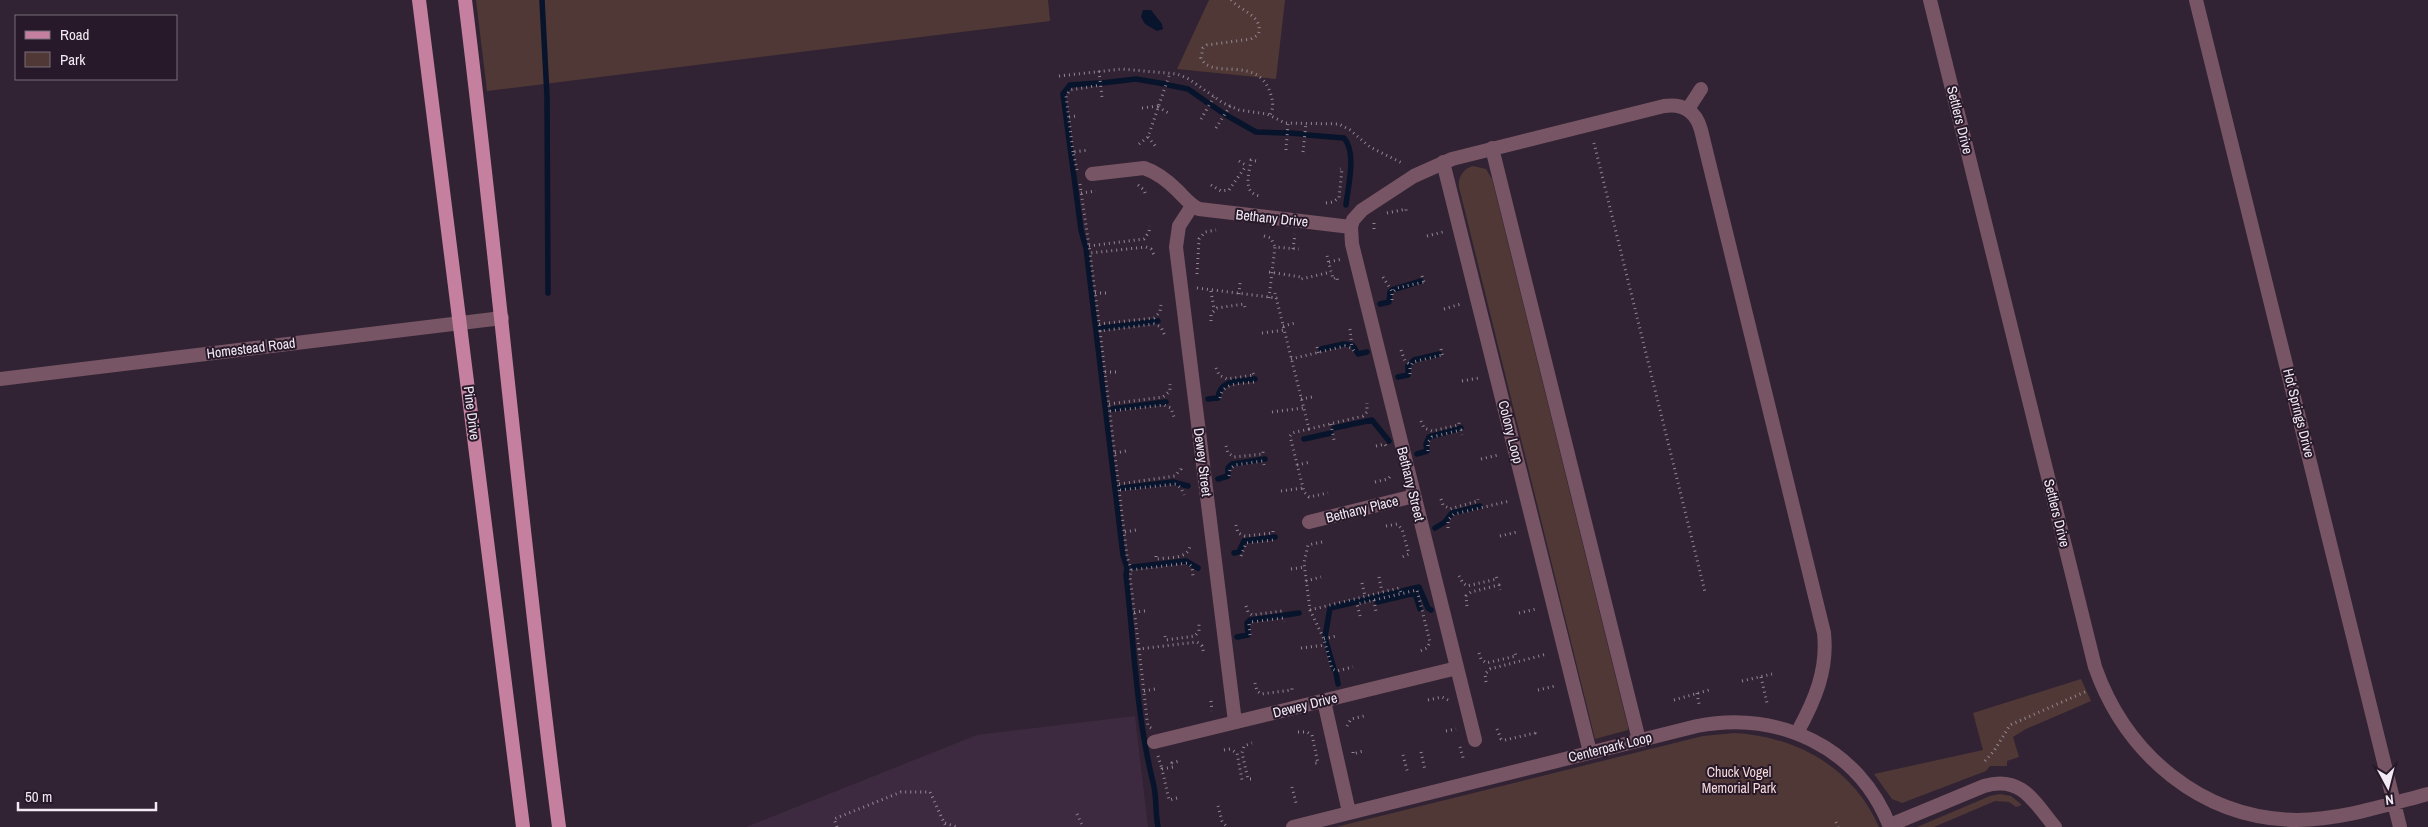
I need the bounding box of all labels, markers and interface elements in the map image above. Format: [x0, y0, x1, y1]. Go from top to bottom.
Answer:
legend [15, 15, 178, 80]
text: Road [60, 24, 89, 45]
text: Park [60, 49, 86, 70]
street label: Settlers Drive [1943, 84, 1977, 156]
street label: Bethany Drive [1235, 205, 1309, 231]
street label: Homestead Road [206, 334, 296, 362]
street label: Hot Springs Drive [2279, 367, 2319, 459]
street label: Pine Drive [460, 385, 484, 441]
street label: Colony Loop [1494, 399, 1528, 465]
street label: Dewey Street [1190, 427, 1216, 497]
street label: Bethany Street [1393, 445, 1429, 523]
street label: Settlers Drive [2040, 477, 2074, 549]
street label: Bethany Place [1324, 491, 1400, 527]
street label: Dewey Drive [1271, 688, 1339, 722]
street label: Centerpark Loop [1566, 728, 1654, 766]
north arrow [2363, 762, 2413, 812]
park label: Chuck Vogel Memorial Park [1702, 763, 1777, 797]
scale bar [18, 780, 155, 812]
text: 50 m [25, 786, 52, 807]
text: N [2384, 790, 2395, 809]

